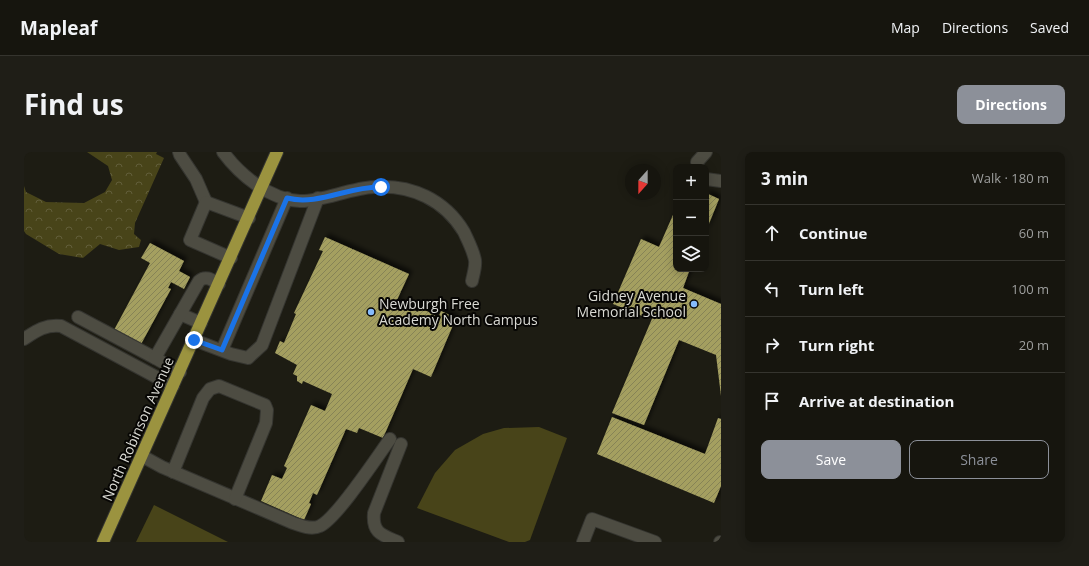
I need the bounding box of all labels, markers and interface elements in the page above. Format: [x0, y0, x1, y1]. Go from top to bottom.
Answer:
text: Mapleaf [20, 15, 97, 41]
text: Map [891, 18, 920, 37]
text: Directions [942, 18, 1008, 37]
text: Saved [1030, 18, 1069, 37]
text: Find us [24, 85, 124, 123]
button: Directions [957, 85, 1065, 124]
north arrow [625, 164, 661, 200]
map controls [673, 164, 709, 272]
button: + [673, 164, 709, 200]
text: 3 min [761, 167, 808, 190]
text: Walk · 180 m [972, 169, 1049, 187]
route start [372, 178, 390, 196]
button: − [673, 200, 709, 236]
icon: ahead [761, 222, 783, 244]
text: Continue [799, 223, 867, 243]
text: 60 m [1019, 224, 1049, 242]
button: layers [673, 236, 709, 272]
icon: left [761, 278, 783, 300]
text: Turn left [799, 279, 864, 299]
text: 100 m [1011, 280, 1049, 298]
place label: Gidney Avenue Memorial School [577, 286, 686, 321]
place label: Newburgh Free Academy North Campus [379, 294, 538, 329]
marker: Gidney Avenue Memorial School [689, 299, 699, 309]
marker: Newburgh Free Academy North Campus [366, 307, 376, 317]
route end [185, 331, 203, 349]
icon: right [761, 334, 783, 356]
text: Turn right [799, 335, 874, 355]
text: 20 m [1019, 336, 1049, 354]
street label: North Robinson Avenue [97, 354, 178, 504]
icon: arrive [761, 390, 783, 412]
text: Arrive at destination [799, 391, 954, 411]
button: Save [761, 440, 901, 479]
button: Share [909, 440, 1049, 479]

